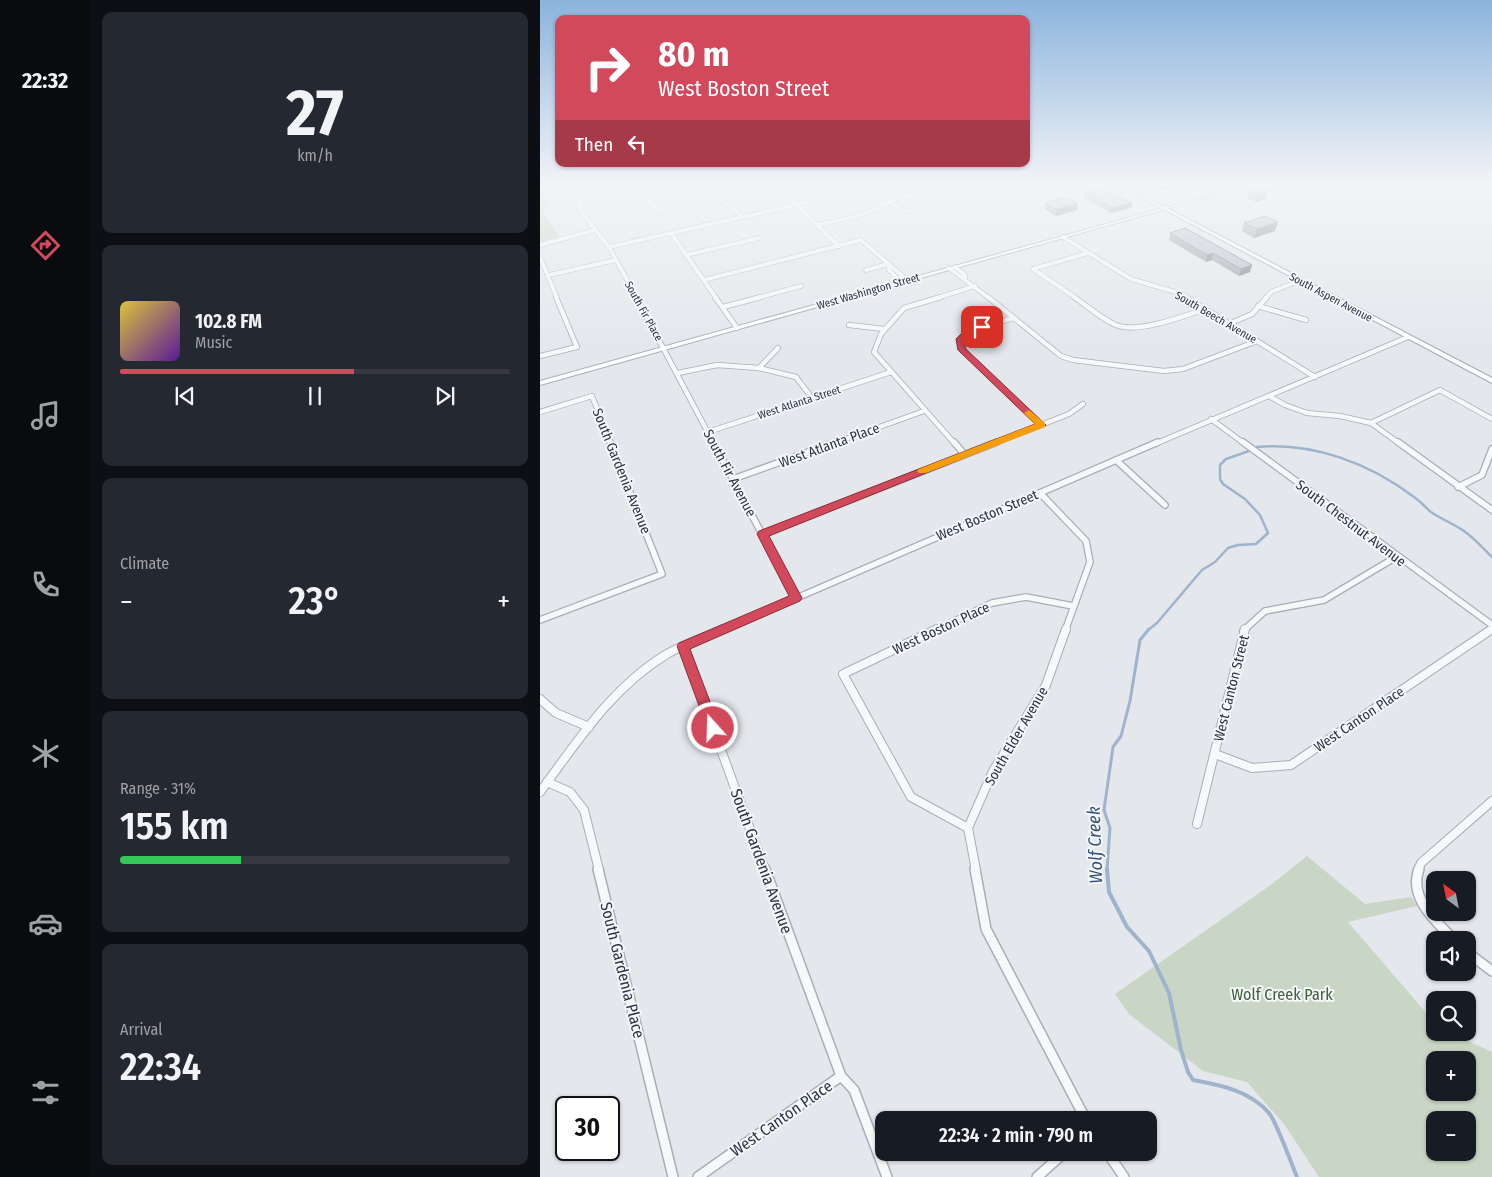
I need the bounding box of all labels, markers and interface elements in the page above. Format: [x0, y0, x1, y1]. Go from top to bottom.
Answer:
text: 80 m [658, 33, 730, 75]
icon: right [575, 35, 640, 100]
text: 22:32 [22, 67, 68, 94]
text: 27 [286, 74, 344, 152]
text: West Boston Street [658, 75, 829, 102]
icon: left [623, 130, 651, 158]
text: Then [575, 133, 613, 156]
text: km/h [297, 146, 333, 165]
icon: directions [28, 228, 63, 263]
street label: West Washington Street [815, 270, 922, 312]
street label: South Aspen Avenue [1287, 270, 1375, 325]
street label: South Fir Place [622, 279, 665, 343]
street label: South Beech Avenue [1173, 289, 1259, 346]
pin [961, 306, 1003, 348]
text: 102.8 FM [195, 310, 262, 333]
icon: arrive [968, 313, 996, 341]
text: Music [195, 333, 232, 352]
icon: previous [171, 382, 199, 410]
icon: pause [301, 382, 329, 410]
icon: next [431, 382, 459, 410]
street label: West Atlanta Street [756, 383, 843, 422]
icon: music [28, 398, 63, 433]
street label: South Gardenia Avenue [589, 406, 655, 536]
street label: West Atlanta Place [777, 419, 882, 472]
street label: South Fir Avenue [699, 427, 760, 520]
street label: South Chestnut Avenue [1292, 476, 1409, 570]
street label: West Boston Street [934, 486, 1041, 545]
text: Climate [120, 554, 169, 573]
icon: phone [28, 567, 63, 602]
text: 23° [288, 578, 341, 624]
text: − [120, 585, 133, 618]
text: + [497, 585, 510, 618]
street label: West Boston Place [890, 599, 992, 658]
street label: West Canton Street [1210, 633, 1253, 743]
street label: West Canton Place [1311, 683, 1408, 756]
street label: South Elder Avenue [981, 684, 1052, 789]
position arrow [686, 701, 738, 753]
icon: climate [28, 736, 63, 771]
text: Range · 31% [120, 779, 196, 798]
street label: South Gardenia Avenue [726, 786, 797, 936]
text: 155 km [120, 803, 229, 849]
water label: Wolf Creek [1083, 806, 1107, 884]
north arrow [1426, 871, 1476, 921]
map controls [1426, 871, 1476, 1161]
street label: South Gardenia Place [596, 900, 649, 1040]
icon: car [28, 906, 63, 941]
button: sound [1426, 931, 1476, 981]
park label: Wolf Creek Park [1231, 985, 1333, 1004]
button: search [1426, 991, 1476, 1041]
text: Arrival [120, 1020, 162, 1039]
text: 22:34 [120, 1044, 201, 1090]
button: + [1426, 1051, 1476, 1101]
icon: filters [28, 1075, 63, 1110]
street label: West Canton Place [727, 1076, 836, 1161]
speed limit sign: 30 [555, 1096, 620, 1161]
button: − [1426, 1111, 1476, 1161]
text: 22:34 · 2 min · 790 m [939, 1124, 1093, 1147]

